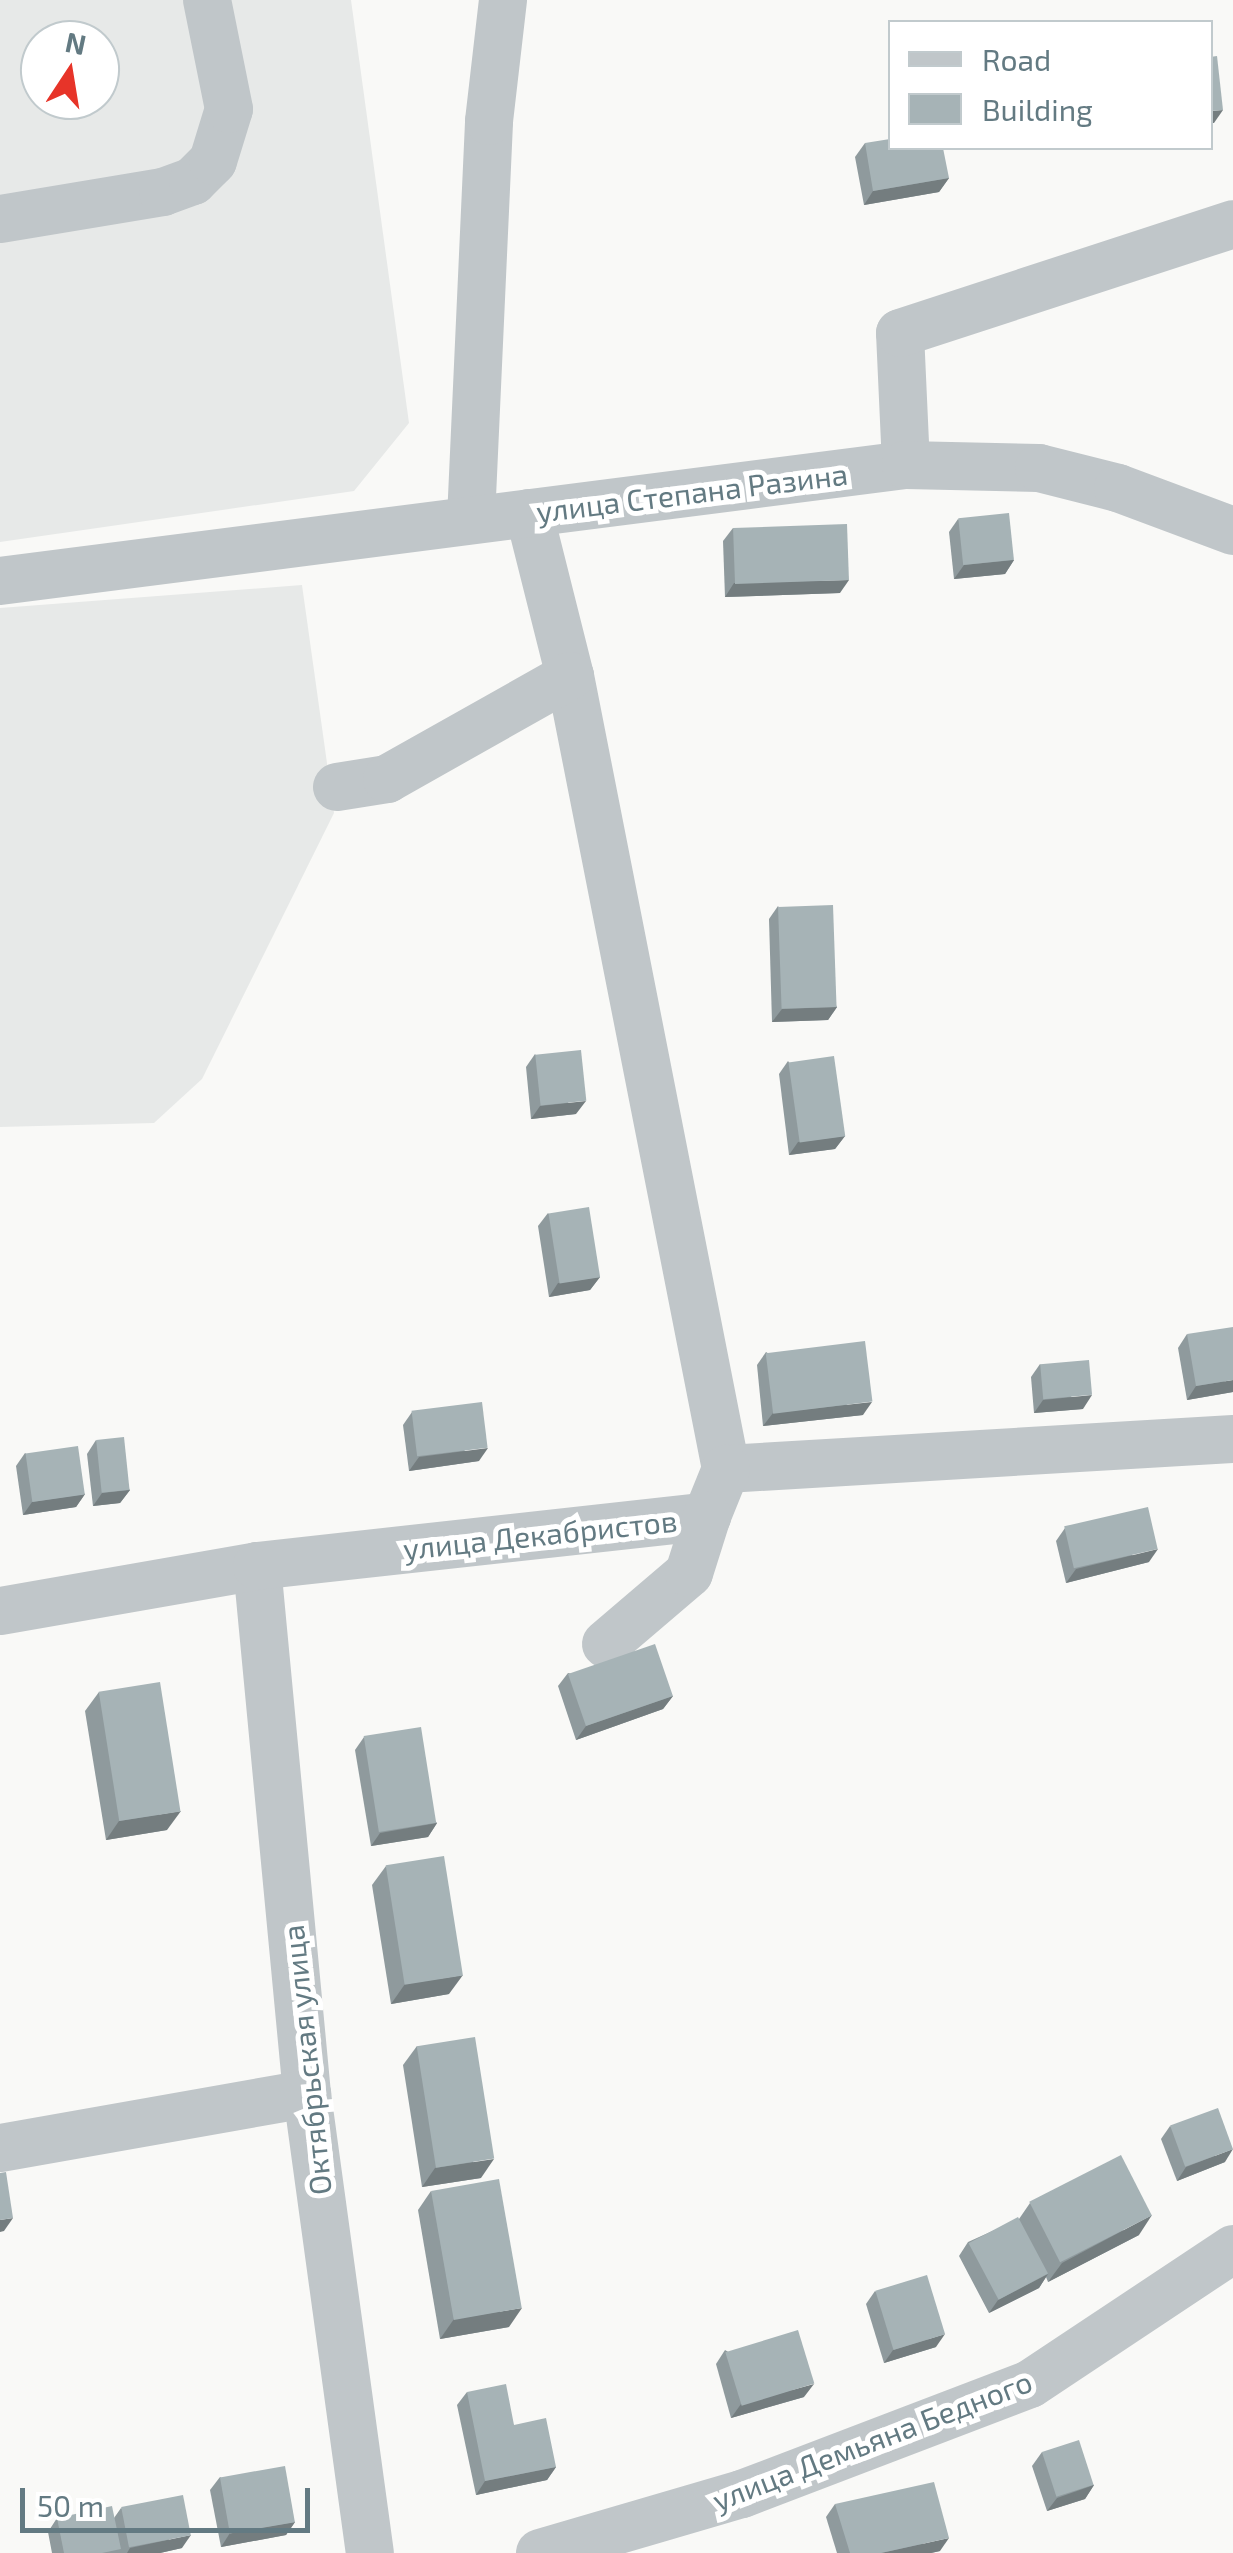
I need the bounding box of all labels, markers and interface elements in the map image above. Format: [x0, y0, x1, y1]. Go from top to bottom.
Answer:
north arrow [20, 20, 120, 120]
legend [888, 20, 1213, 150]
text: N [62, 24, 89, 61]
text: Road [982, 41, 1051, 77]
text: Building [982, 91, 1093, 127]
street label: улица Степана Разина [534, 455, 850, 529]
street label: улица Декабристов [401, 1502, 679, 1566]
street label: Октябрьская улица [274, 1923, 338, 2197]
street label: улица Демьяна Бедного [707, 2362, 1037, 2518]
scale bar [25, 2468, 315, 2530]
text: 50 m [37, 2487, 104, 2523]

